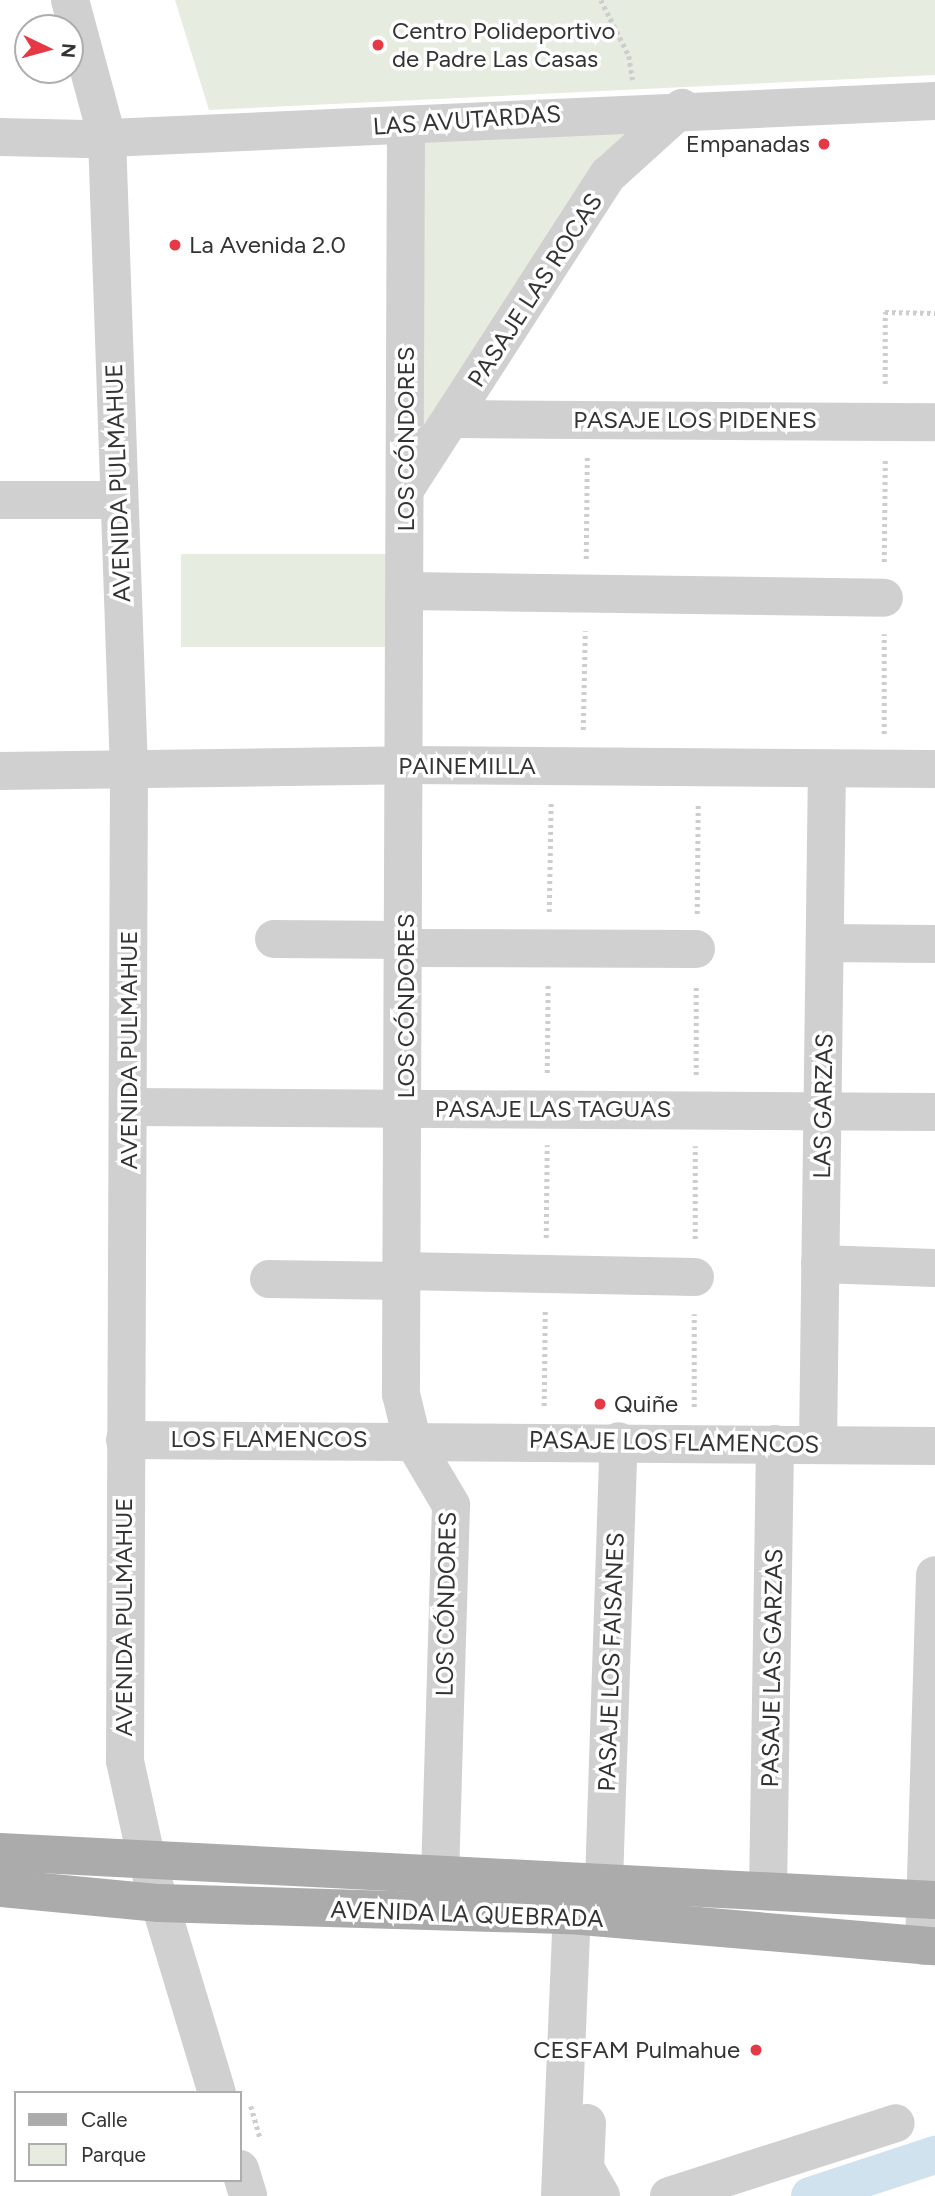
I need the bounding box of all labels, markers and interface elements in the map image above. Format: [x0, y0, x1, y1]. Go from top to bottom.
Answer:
north arrow [14, 14, 84, 84]
place label: Centro Polideportivo de Padre Las Casas [392, 17, 615, 73]
marker: Centro Polideportivo de Padre Las Casas [370, 37, 386, 53]
text: N [56, 42, 81, 59]
street label: LAS AVUTARDAS [372, 99, 562, 141]
place label: Empanadas [686, 130, 810, 158]
marker: Empanadas [816, 136, 832, 152]
street label: PASAJE LAS ROCAS [462, 188, 608, 392]
place label: La Avenida 2.0 [189, 231, 346, 259]
marker: La Avenida 2.0 [167, 237, 183, 253]
street label: LOS CÓNDORES [392, 347, 420, 531]
street label: AVENIDA PULMAHUE [99, 363, 137, 603]
street label: PASAJE LOS PIDENES [573, 406, 817, 434]
street label: PAINEMILLA [398, 752, 536, 780]
street label: LOS CÓNDORES [392, 914, 420, 1098]
street label: AVENIDA PULMAHUE [115, 931, 143, 1169]
street label: LAS GARZAS [807, 1033, 839, 1179]
street label: PASAJE LAS TAGUAS [435, 1095, 671, 1123]
place label: Quiñe [614, 1390, 678, 1418]
marker: Quiñe [592, 1396, 608, 1412]
street label: LOS FLAMENCOS [171, 1425, 367, 1453]
street label: PASAJE LOS FLAMENCOS [529, 1425, 819, 1459]
street label: AVENIDA PULMAHUE [110, 1498, 138, 1736]
street label: LOS CÓNDORES [430, 1511, 462, 1697]
street label: PASAJE LOS FAISANES [592, 1532, 630, 1792]
street label: PASAJE LAS GARZAS [756, 1548, 788, 1788]
street label: AVENIDA LA QUEBRADA [330, 1895, 604, 1933]
place label: CESFAM Pulmahue [533, 2036, 740, 2064]
marker: CESFAM Pulmahue [746, 2040, 766, 2060]
legend [14, 2091, 242, 2182]
text: Calle [81, 2107, 128, 2132]
text: Parque [81, 2142, 146, 2167]

